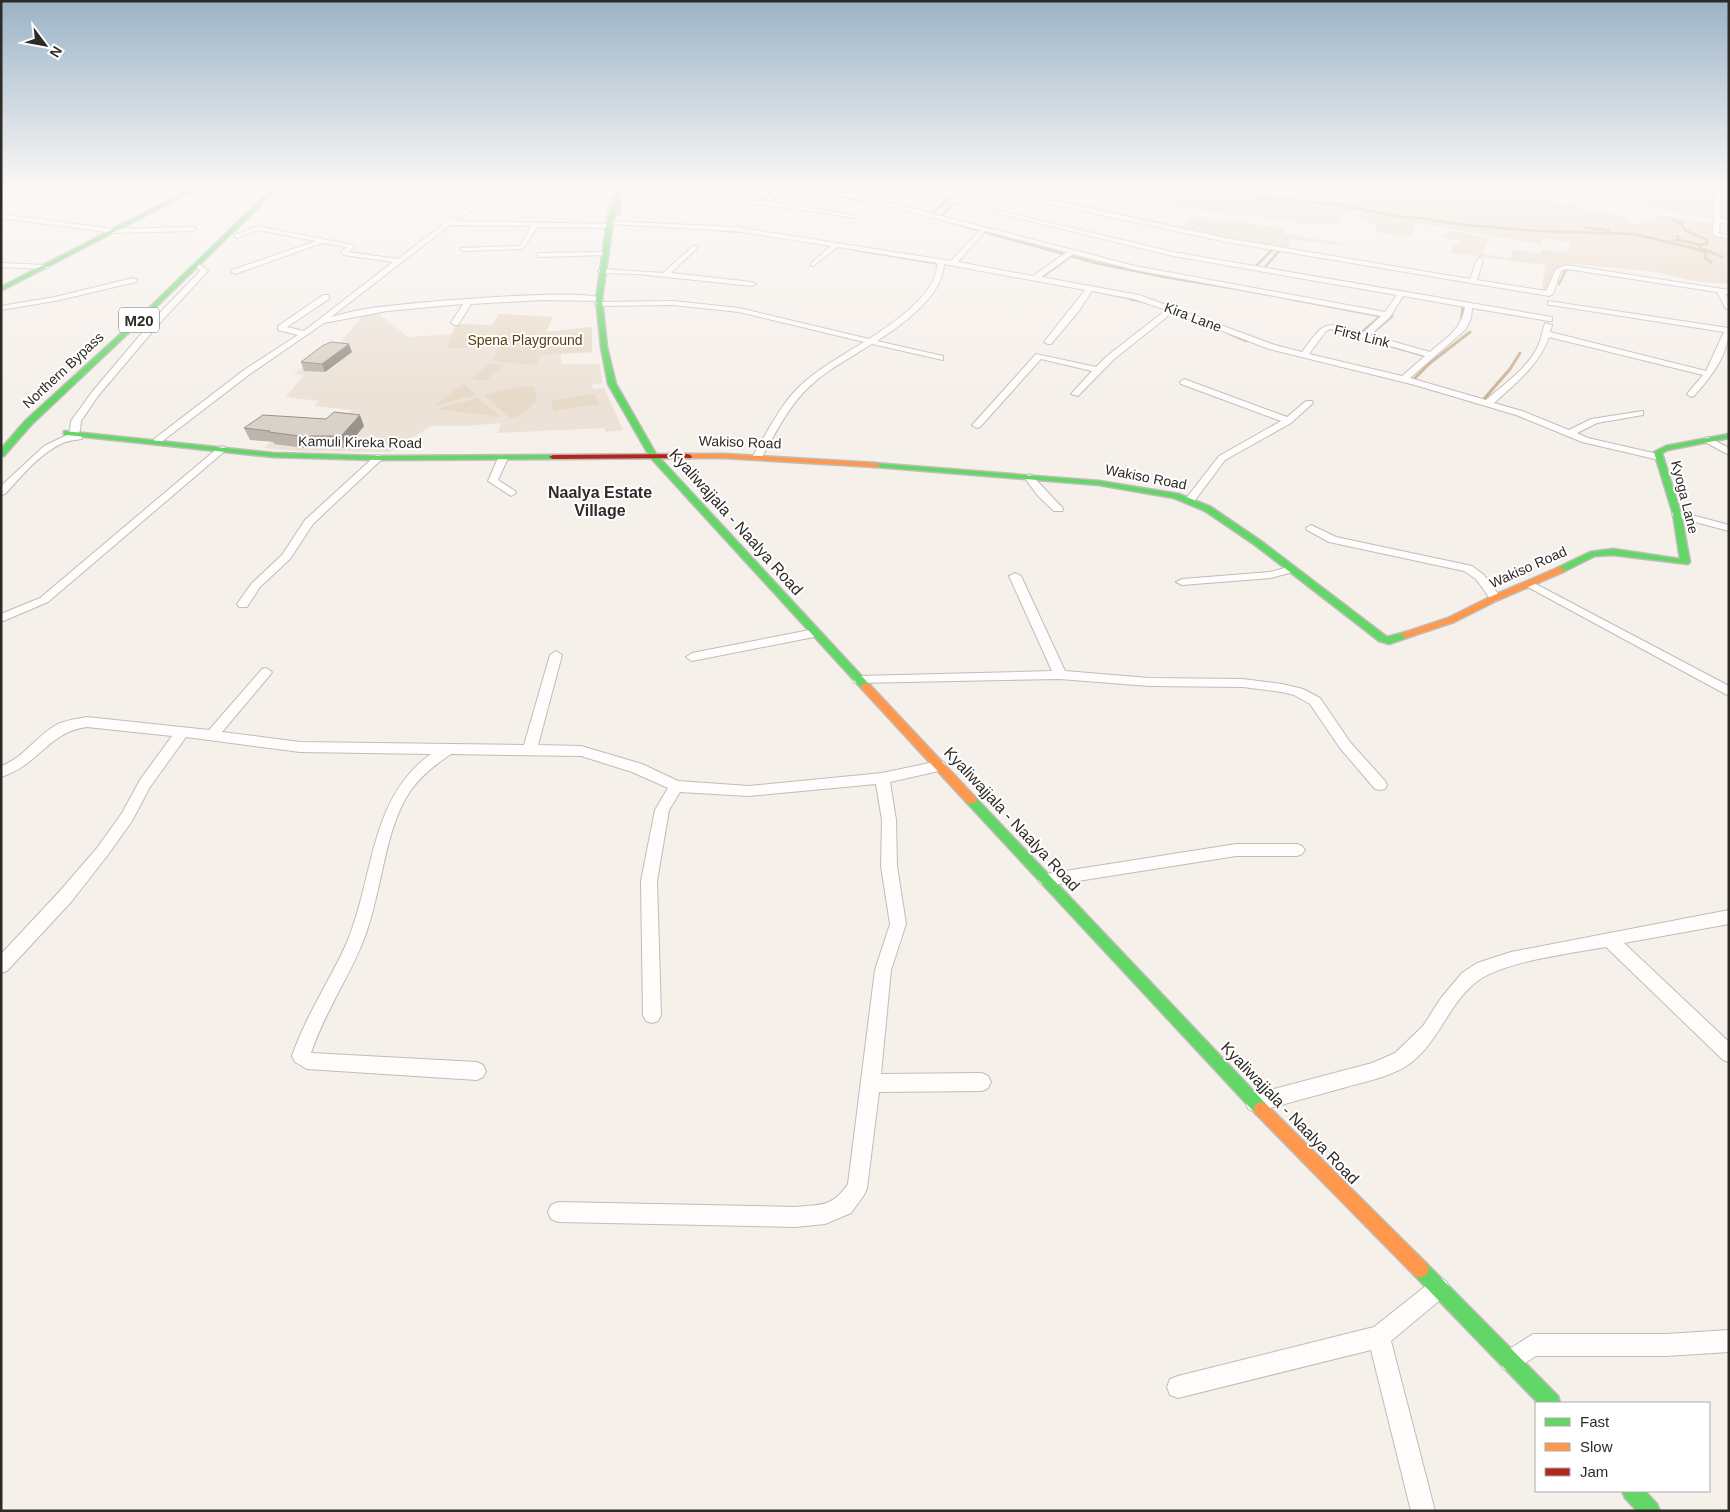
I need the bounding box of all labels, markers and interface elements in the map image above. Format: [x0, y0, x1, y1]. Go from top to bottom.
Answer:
north arrow [20, 20, 70, 70]
text: N [47, 43, 65, 60]
street label: Kira Lane [1162, 299, 1224, 335]
road number: M20 [119, 308, 159, 332]
street label: First Link [1333, 321, 1392, 351]
street label: Northern Bypass [19, 329, 107, 411]
park label: Spena Playground [467, 332, 583, 348]
street label: Kamuli Kireka Road [298, 433, 422, 451]
street label: Wakiso Road [698, 433, 782, 451]
street label: Kyaliwajjala - Naalya Road [666, 446, 806, 598]
street label: Kyoga Lane [1668, 459, 1702, 535]
street label: Wakiso Road [1104, 461, 1188, 493]
district label: Naalya Estate Village [548, 484, 652, 519]
street label: Wakiso Road [1487, 543, 1569, 591]
street label: Kyaliwajjala - Naalya Road [941, 744, 1083, 894]
street label: Kyaliwajjala - Naalya Road [1218, 1039, 1362, 1187]
legend [1535, 1402, 1710, 1492]
text: Fast [1580, 1413, 1610, 1430]
text: Slow [1580, 1438, 1613, 1455]
text: Jam [1580, 1463, 1608, 1480]

